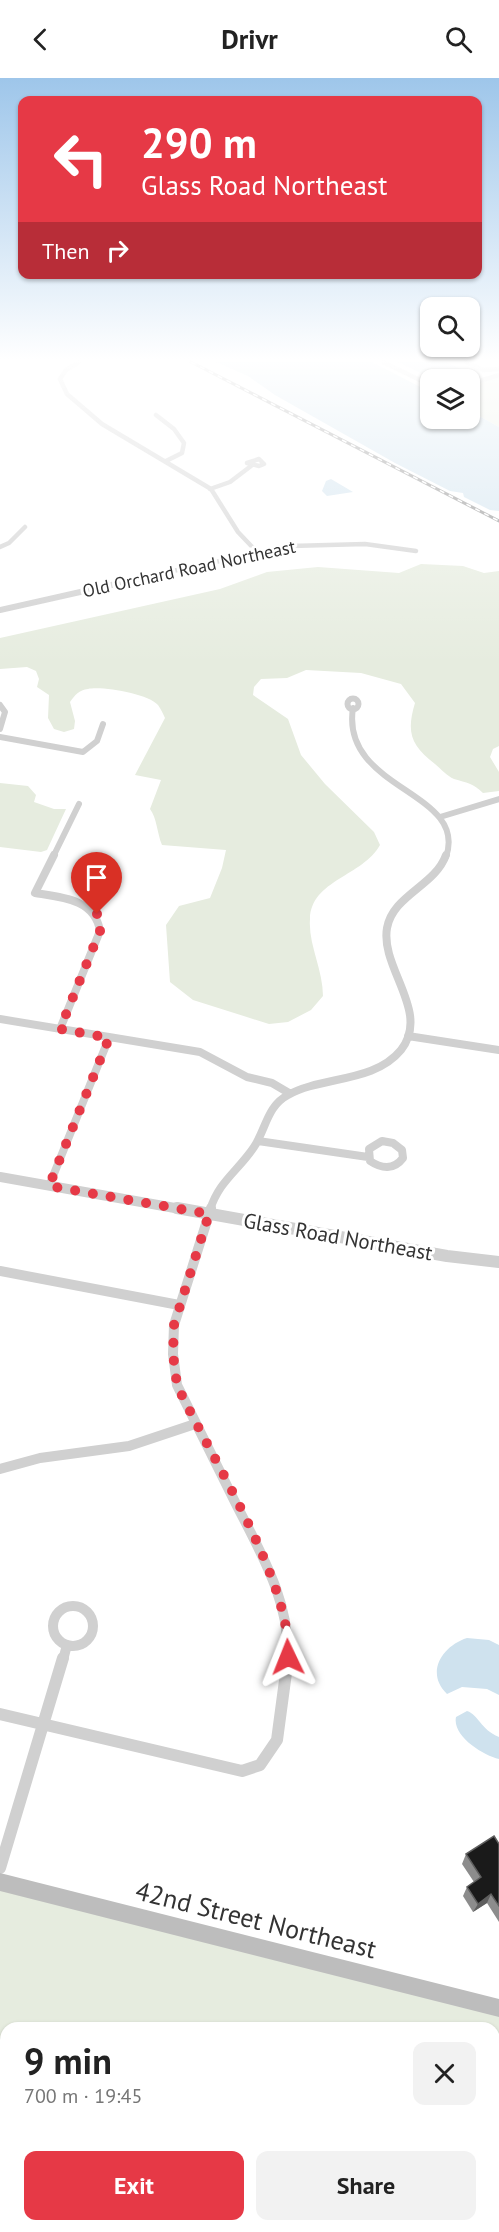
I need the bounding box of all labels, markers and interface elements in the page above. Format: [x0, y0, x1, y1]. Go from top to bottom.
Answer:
text: Drivr [221, 22, 278, 56]
icon: back [24, 23, 57, 56]
icon: search [442, 23, 475, 56]
text: 290 m [141, 115, 257, 170]
icon: left [42, 120, 120, 198]
text: Glass Road Northeast [141, 168, 387, 202]
icon: right [101, 234, 134, 267]
text: Then [42, 237, 89, 265]
map controls [420, 297, 480, 429]
button: search [420, 297, 480, 357]
button: layers [420, 369, 480, 429]
street label: Old Orchard Road Northeast [80, 535, 297, 602]
pin [71, 852, 122, 914]
icon: arrive [80, 861, 113, 894]
street label: Glass Road Northeast [241, 1207, 435, 1266]
position arrow [256, 1625, 320, 1689]
street label: 42nd Street Northeast [132, 1874, 380, 1965]
text: 9 min [24, 2037, 112, 2084]
button: close [413, 2042, 476, 2105]
text: 700 m · 19:45 [24, 2083, 142, 2109]
button: Exit [24, 2151, 244, 2220]
button: Share [256, 2151, 476, 2220]

